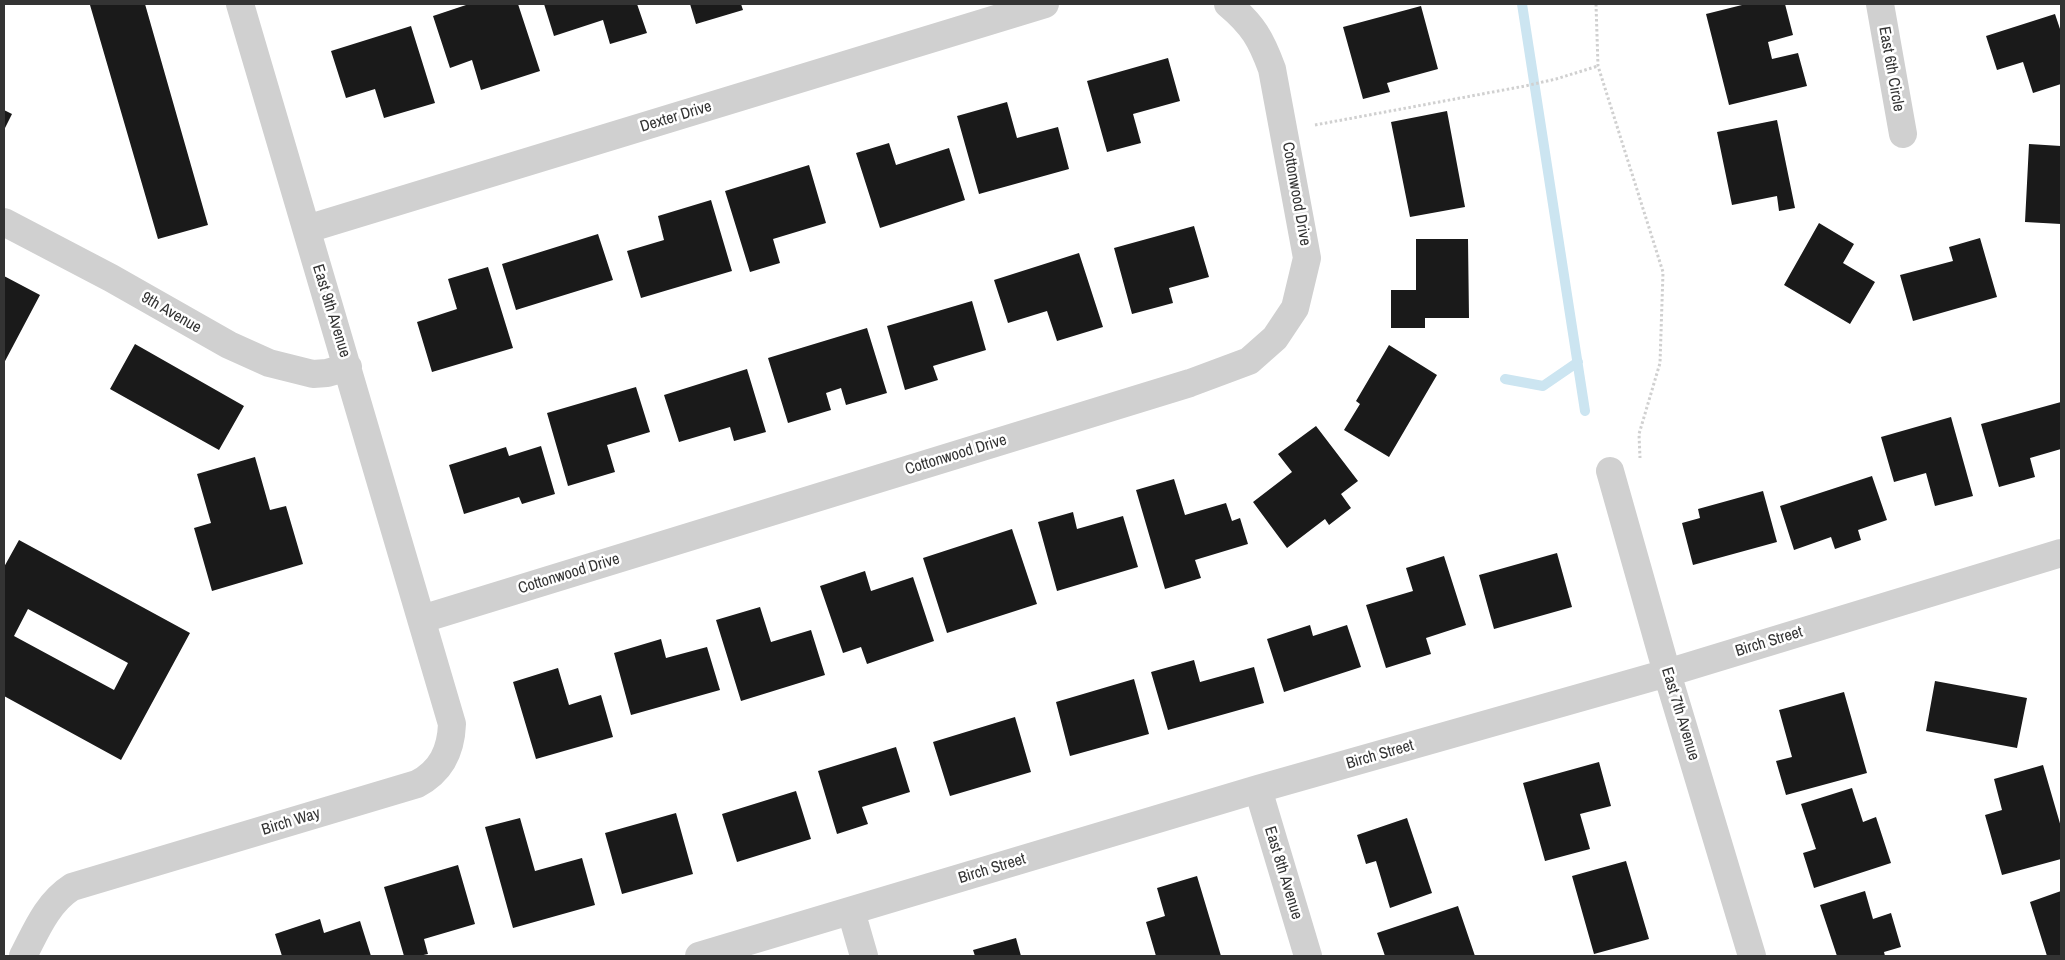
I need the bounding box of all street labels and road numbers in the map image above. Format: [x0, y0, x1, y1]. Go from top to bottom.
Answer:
street label: East 6th Circle [1874, 25, 1908, 113]
street label: Dexter Drive [638, 97, 714, 137]
street label: Cottonwood Drive [1277, 141, 1315, 247]
street label: East 9th Avenue [308, 262, 354, 360]
street label: 9th Avenue [138, 288, 204, 338]
street label: Cottonwood Drive [903, 430, 1009, 480]
street label: Cottonwood Drive [516, 549, 622, 599]
street label: Birch Street [1733, 623, 1805, 661]
street label: East 7th Avenue [1657, 665, 1703, 763]
street label: Birch Street [1344, 736, 1416, 774]
street label: Birch Way [259, 804, 323, 840]
street label: East 8th Avenue [1260, 824, 1306, 922]
street label: Birch Street [956, 850, 1028, 888]

